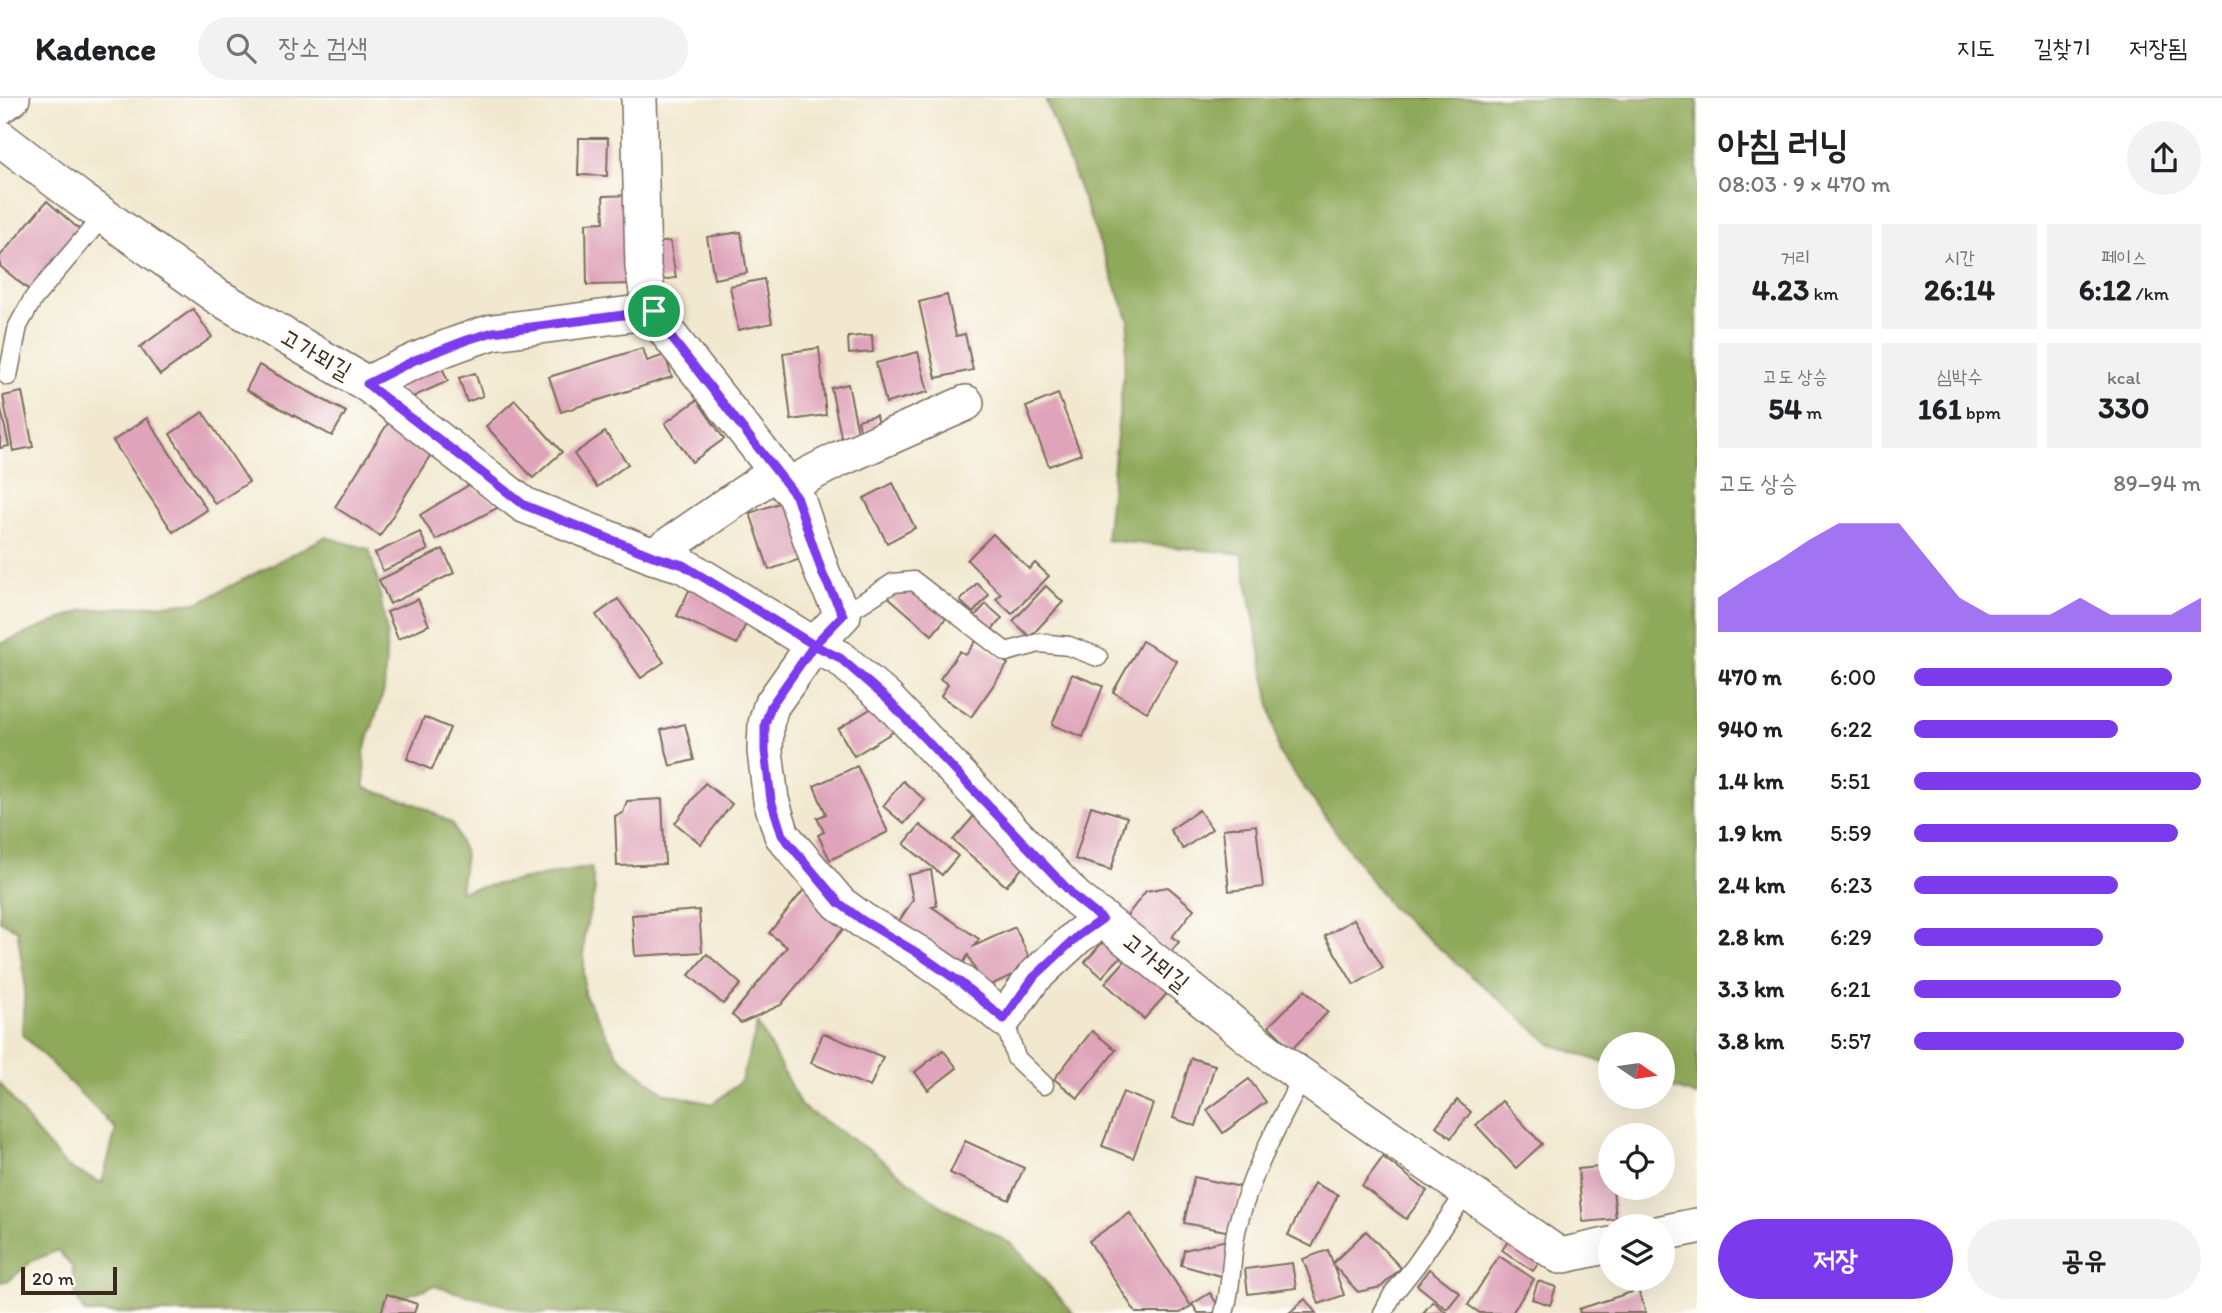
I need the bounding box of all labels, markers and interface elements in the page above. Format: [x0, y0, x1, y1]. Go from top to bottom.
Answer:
search box [198, 17, 688, 80]
text: Kadence [35, 29, 156, 68]
icon: search [222, 29, 260, 67]
text: 장소 검색 [278, 31, 368, 63]
text: 지도 [1957, 33, 1995, 62]
text: 길찾기 [2033, 33, 2091, 62]
text: 저장됨 [2129, 33, 2187, 62]
text: 아침 러닝 [1718, 121, 1849, 167]
button: share [2127, 121, 2201, 195]
text: 08:03 · 9 × 470 m [1718, 170, 1891, 198]
text: 거리 [1780, 246, 1810, 269]
text: 시간 [1944, 246, 1975, 269]
text: 페이스 [2101, 246, 2147, 269]
text: 4.23 [1752, 271, 1809, 308]
text: 26:14 [1924, 271, 1995, 308]
text: 6:12 [2079, 271, 2132, 308]
pin [624, 281, 684, 341]
text: km [1809, 282, 1839, 305]
text: /km [2132, 282, 2169, 305]
icon: arrive [635, 292, 673, 330]
street label: 고가뫼길 [276, 322, 357, 385]
text: 고도 상승 [1762, 365, 1828, 388]
text: 심박수 [1937, 365, 1982, 388]
text: kcal [2107, 366, 2141, 389]
text: 330 [2098, 389, 2149, 426]
text: 54 [1768, 390, 1802, 427]
text: 161 [1918, 390, 1962, 427]
text: m [1802, 401, 1822, 424]
text: bpm [1962, 401, 2001, 424]
text: 고도 상승 [1718, 469, 1797, 497]
text: 89–94 m [2113, 469, 2201, 497]
text: 470 m [1718, 663, 1782, 691]
text: 6:00 [1830, 663, 1876, 691]
text: 940 m [1718, 715, 1783, 743]
text: 6:22 [1830, 715, 1872, 743]
text: 1.4 km [1718, 767, 1784, 795]
text: 5:51 [1830, 767, 1870, 795]
text: 1.9 km [1718, 819, 1782, 847]
text: 5:59 [1830, 819, 1872, 847]
text: 2.4 km [1718, 871, 1785, 899]
text: 6:23 [1830, 871, 1872, 899]
text: 2.8 km [1718, 923, 1784, 951]
text: 6:29 [1830, 923, 1872, 951]
street label: 고가뫼길 [1117, 926, 1195, 997]
text: 3.3 km [1718, 975, 1784, 1003]
text: 6:21 [1830, 975, 1871, 1003]
text: 3.8 km [1718, 1027, 1784, 1055]
text: 5:57 [1830, 1027, 1871, 1055]
north arrow [1598, 1032, 1675, 1110]
map controls [1598, 1032, 1675, 1291]
button: locate [1598, 1123, 1675, 1200]
button: layers [1598, 1214, 1675, 1291]
button: 저장 [1718, 1219, 1953, 1299]
button: 공유 [1967, 1219, 2201, 1299]
scale bar [21, 1264, 117, 1296]
text: 20 m [32, 1267, 74, 1290]

